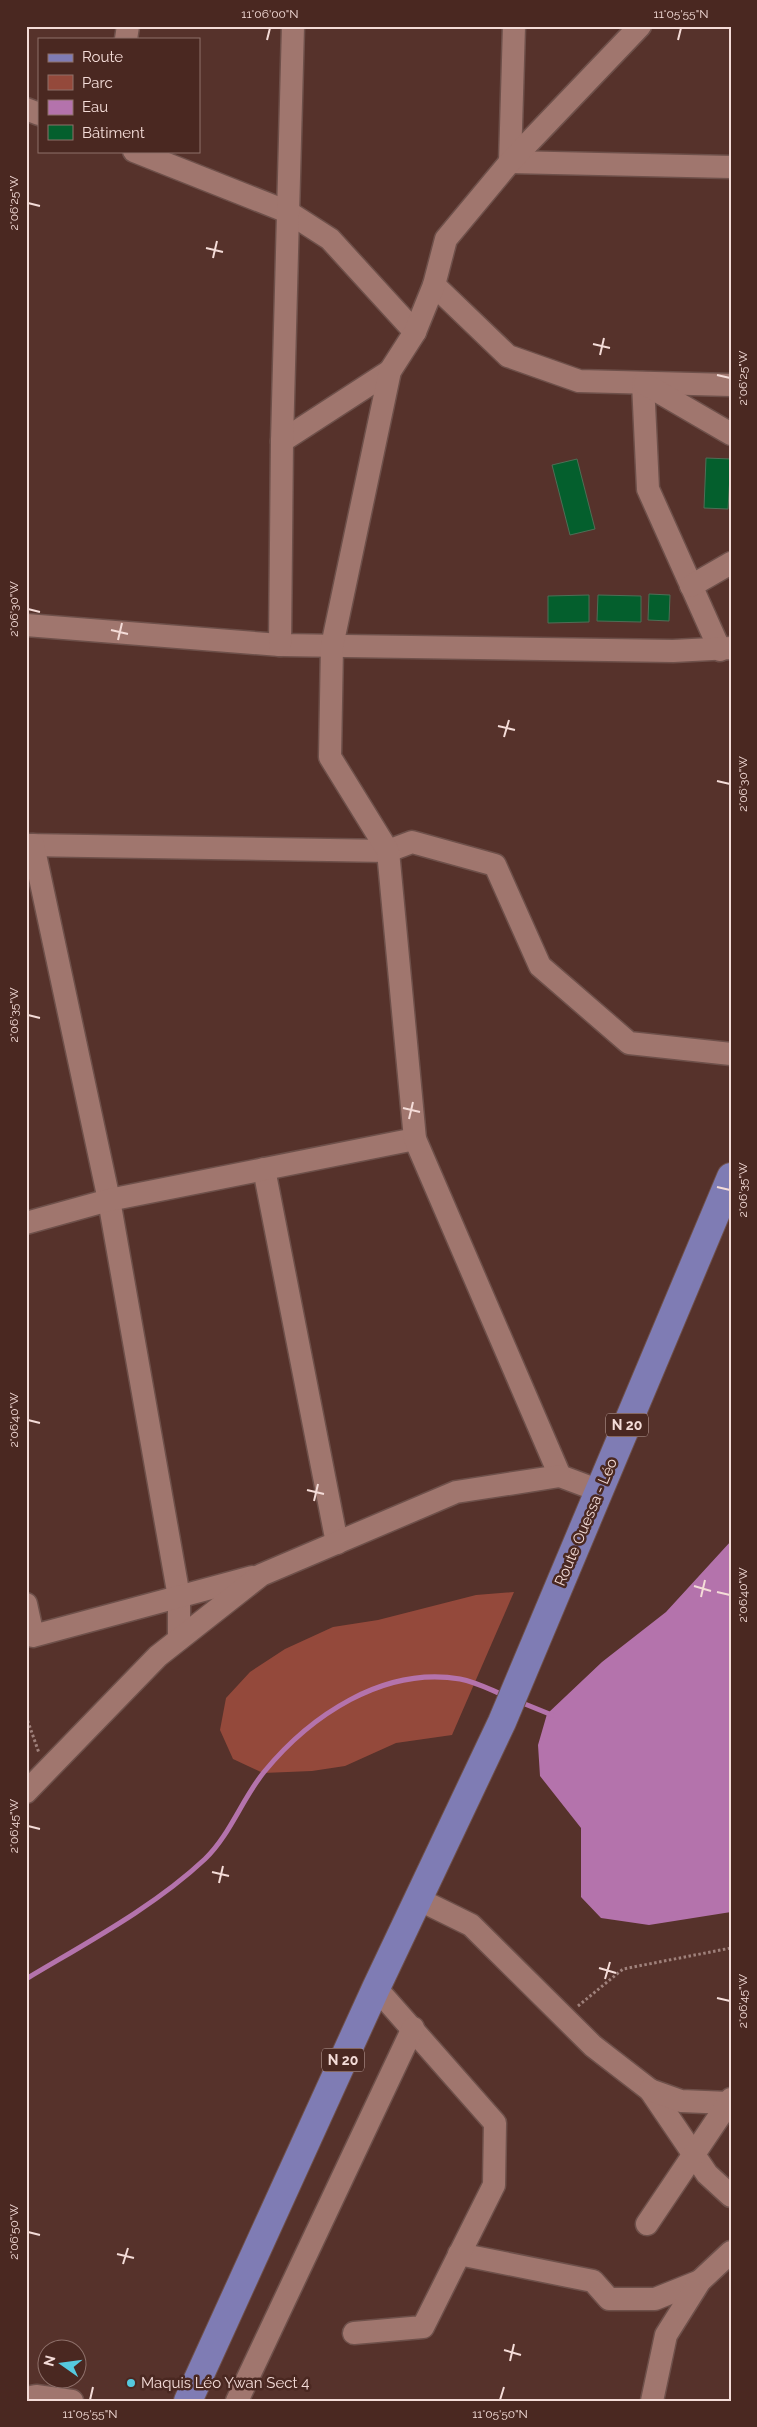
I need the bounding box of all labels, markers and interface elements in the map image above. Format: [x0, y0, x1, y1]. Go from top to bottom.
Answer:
text: 11°06'00"N [241, 7, 299, 21]
text: 11°05'55"N [654, 7, 708, 21]
legend [38, 38, 200, 152]
text: Route [82, 48, 123, 66]
text: Parc [82, 74, 113, 92]
text: Eau [82, 98, 108, 116]
text: Bâtiment [82, 124, 145, 142]
text: 2°06'25"W [7, 175, 21, 230]
text: 2°06'25"W [736, 350, 750, 405]
text: 2°06'30"W [7, 581, 21, 637]
text: 2°06'30"W [736, 756, 750, 812]
text: 2°06'35"W [7, 987, 21, 1042]
text: 2°06'35"W [736, 1162, 750, 1217]
text: 2°06'40"W [7, 1392, 21, 1448]
road number: N 20 [606, 1414, 648, 1436]
street label: Route Ouessa - Léo [551, 1455, 621, 1588]
text: 2°06'40"W [736, 1567, 750, 1623]
text: 2°06'45"W [7, 1798, 21, 1853]
text: 2°06'45"W [736, 1973, 750, 2028]
road number: N 20 [322, 2048, 364, 2072]
text: 2°06'50"W [7, 2204, 21, 2260]
north arrow [38, 2340, 88, 2390]
text: N [40, 2354, 58, 2368]
place label: Maquis Léo Ywan Sect 4 [141, 2374, 310, 2392]
marker: Maquis Léo Ywan Sect 4 [125, 2377, 137, 2389]
text: 11°05'55"N [63, 2407, 117, 2421]
text: 11°05'50"N [472, 2407, 528, 2421]

